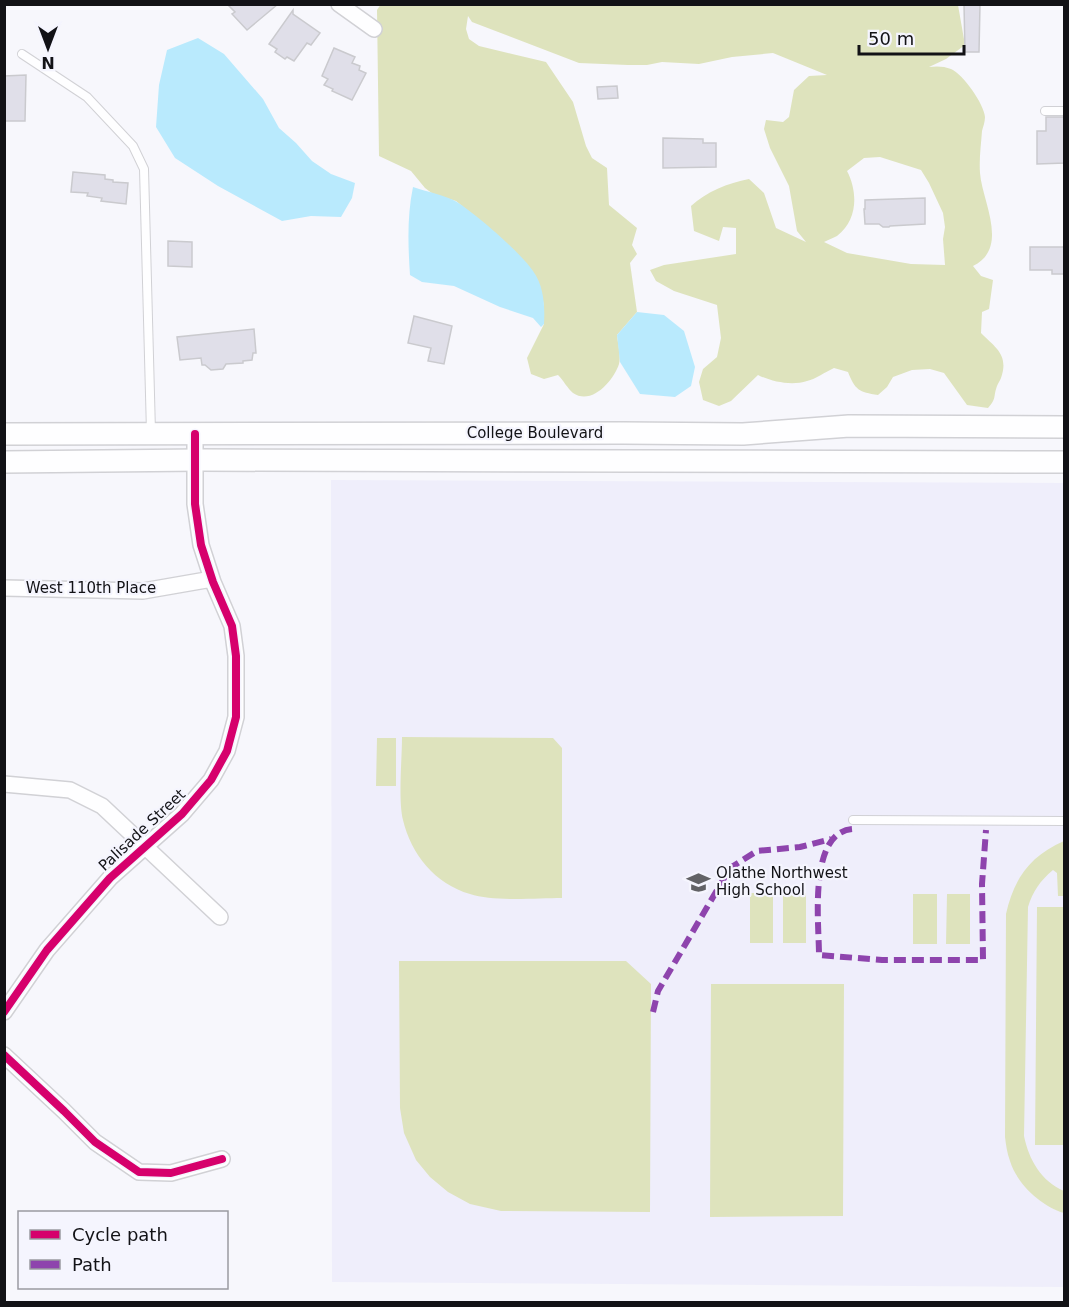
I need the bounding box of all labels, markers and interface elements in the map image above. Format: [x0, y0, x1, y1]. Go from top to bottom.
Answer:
north arrow [18, 18, 78, 78]
scale bar [859, 18, 964, 56]
text: 50 m [868, 28, 914, 49]
text: N [41, 53, 55, 72]
street label: College Boulevard [467, 424, 603, 442]
street label: West 110th Place [26, 579, 156, 597]
street label: Palisade Street [95, 785, 189, 875]
place label: Olathe Northwest High School [716, 864, 848, 899]
school or university icon: Olathe Northwest High School [685, 869, 711, 895]
legend [18, 1211, 228, 1289]
text: Cycle path [72, 1224, 168, 1245]
text: Path [72, 1254, 112, 1275]

